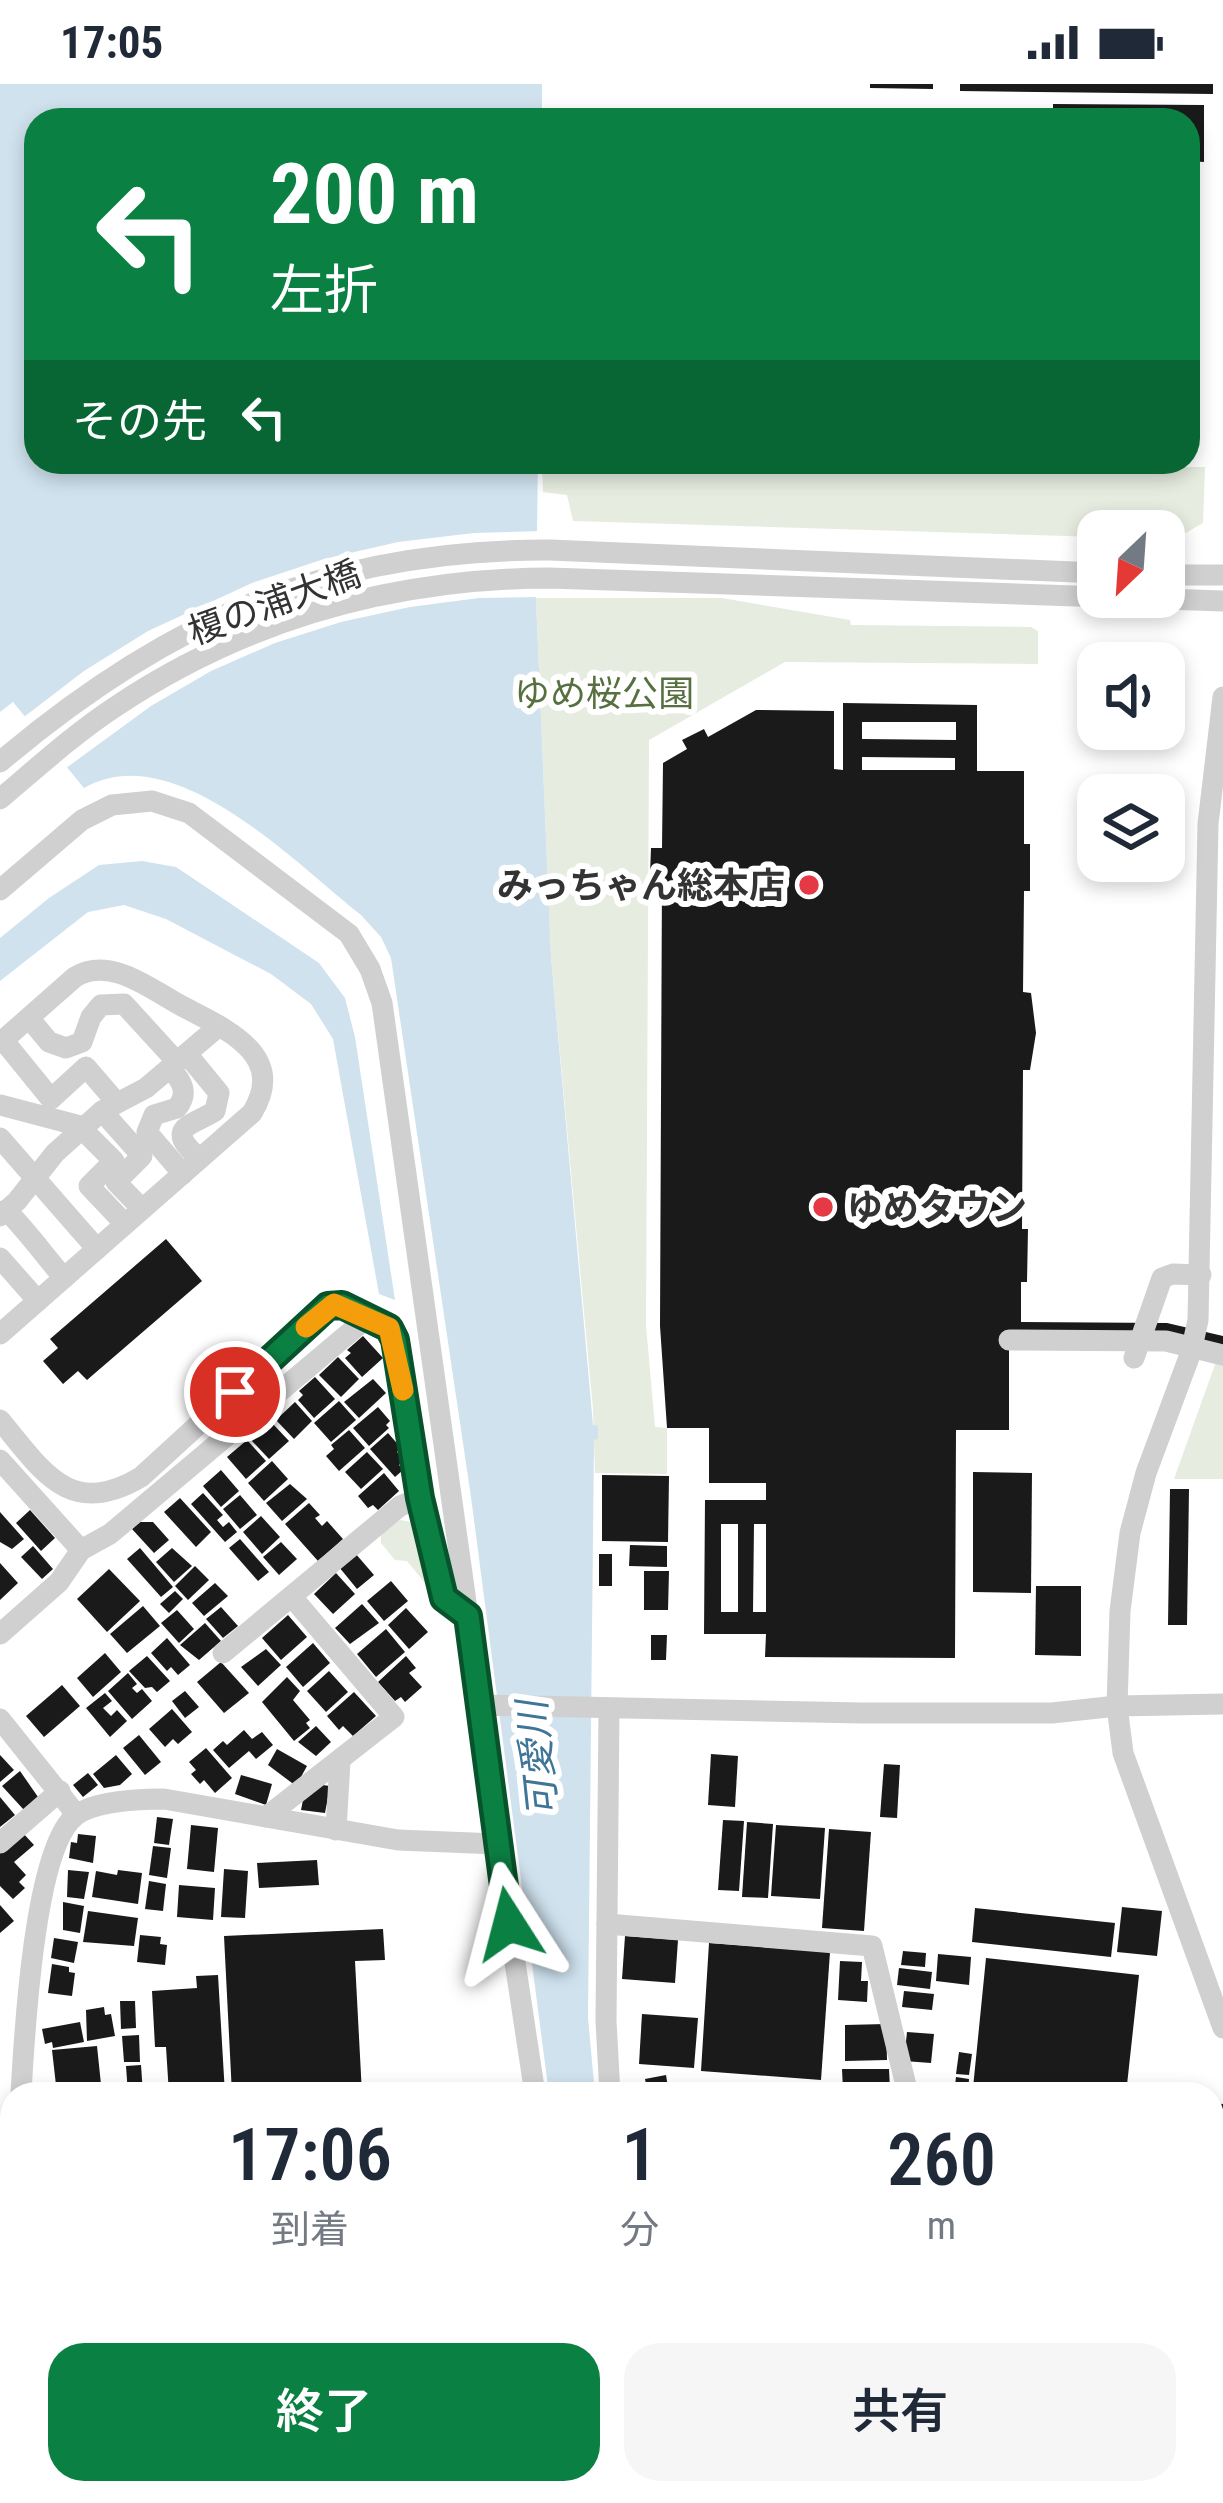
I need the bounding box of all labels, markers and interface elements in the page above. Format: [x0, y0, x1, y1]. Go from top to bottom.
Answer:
text: 17:05 [60, 16, 163, 69]
text: 200 m [270, 145, 479, 244]
icon: left [72, 156, 228, 312]
text: 左折 [270, 259, 378, 322]
icon: left [231, 384, 297, 450]
text: その先 [72, 395, 207, 448]
north arrow [1077, 510, 1185, 618]
map controls [1077, 510, 1185, 882]
street label: 榎の浦大橋 [183, 552, 366, 653]
button: sound [1077, 642, 1185, 750]
park label: ゆめ桜公園 [514, 673, 694, 715]
button: layers [1077, 774, 1185, 882]
place label: みっちゃん総本店 [497, 865, 785, 907]
marker: みっちゃん総本店 [796, 872, 822, 898]
place label: ゆめタウン [847, 1187, 1027, 1229]
marker: ゆめタウン [810, 1194, 836, 1220]
pin [184, 1341, 286, 1443]
icon: arrive [202, 1359, 268, 1425]
water label: 可愛川 [509, 1694, 567, 1819]
position arrow [446, 1861, 572, 1987]
text: 17:06 [228, 2113, 392, 2198]
text: 1 [621, 2113, 658, 2198]
text: 260 [887, 2118, 996, 2203]
text: m [927, 2203, 956, 2249]
text: 到着 [271, 2207, 349, 2253]
text: 分 [620, 2207, 659, 2253]
button: 終了 [48, 2343, 600, 2481]
button: 共有 [624, 2343, 1176, 2481]

